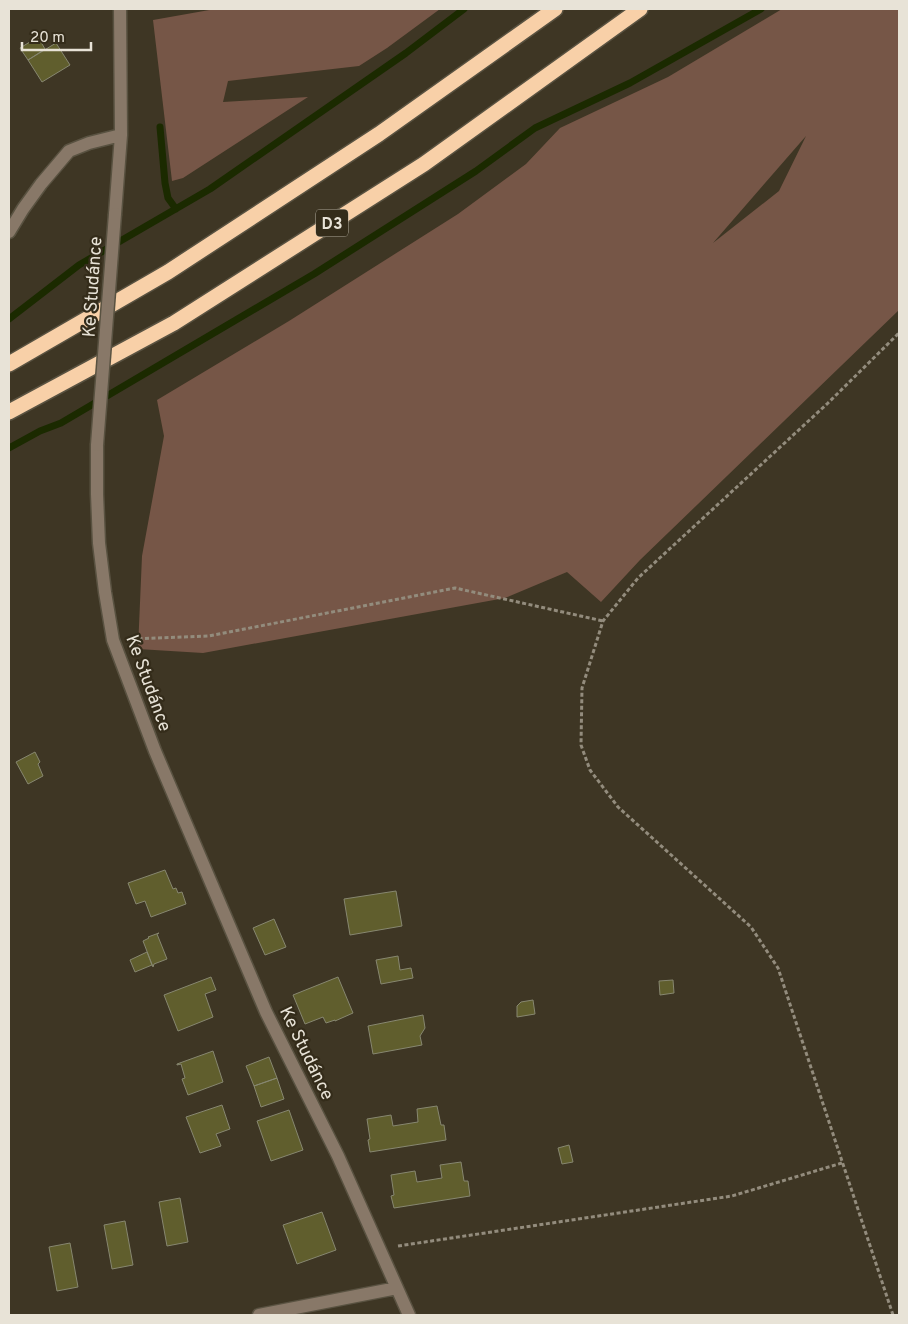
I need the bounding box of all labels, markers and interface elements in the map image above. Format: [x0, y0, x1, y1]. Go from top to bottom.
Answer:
scale bar [22, 20, 91, 52]
text: 20 m [30, 29, 65, 48]
road number: D3 [316, 210, 348, 237]
street label: Ke Studánce [78, 236, 108, 338]
street label: Ke Studánce [119, 632, 176, 735]
street label: Ke Studánce [273, 1003, 338, 1104]

